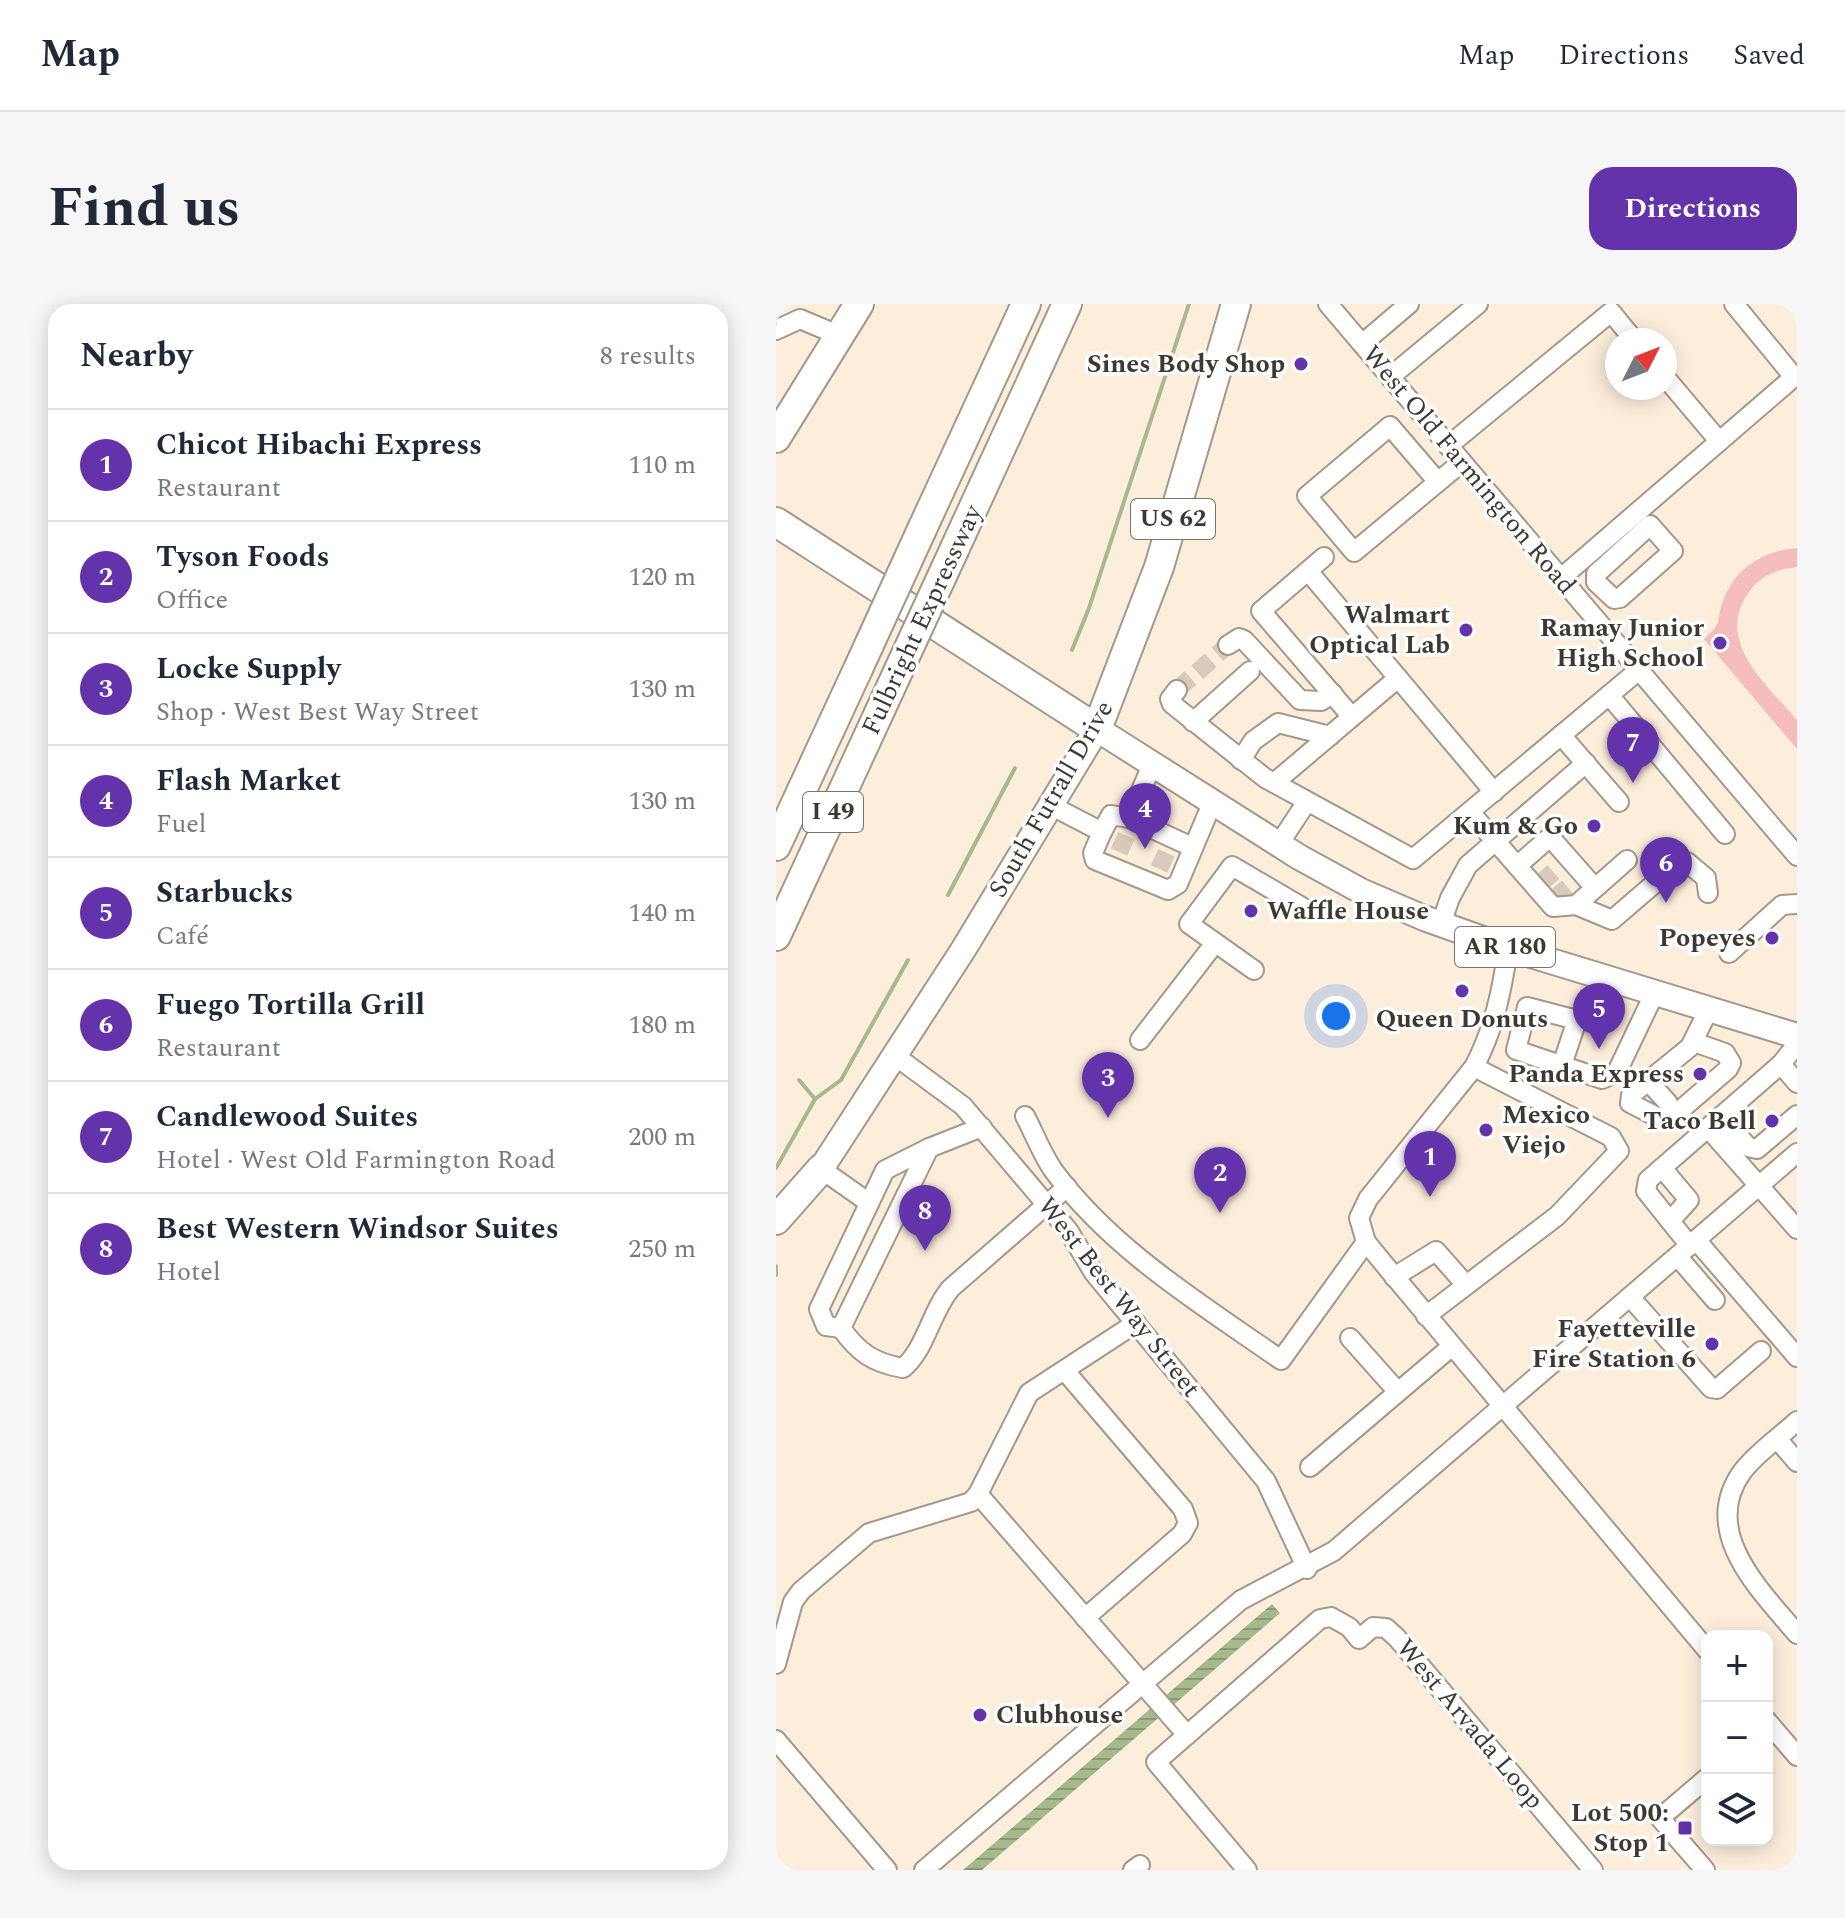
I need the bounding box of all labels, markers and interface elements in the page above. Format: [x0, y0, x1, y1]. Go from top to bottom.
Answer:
text: Map [40, 26, 120, 84]
text: Map [1458, 34, 1515, 77]
text: Directions [1559, 34, 1689, 77]
text: Saved [1733, 34, 1805, 77]
text: Find us [48, 166, 241, 251]
button: Directions [1589, 167, 1797, 250]
north arrow [1605, 328, 1677, 400]
text: Nearby [80, 330, 193, 382]
text: 8 results [600, 336, 696, 376]
street label: West Old Farmington Road [1352, 336, 1586, 604]
place label: Sines Body Shop [1087, 344, 1285, 384]
marker: Sines Body Shop [1292, 355, 1310, 373]
text: Chicot Hibachi Express [156, 422, 482, 468]
text: 1 [99, 445, 113, 485]
text: 110 m [628, 445, 696, 485]
text: Restaurant [156, 468, 281, 508]
street label: Fulbright Expressway [851, 497, 994, 742]
road number: US 62 [1131, 499, 1215, 539]
text: Tyson Foods [156, 534, 330, 580]
text: 2 [99, 557, 113, 597]
text: 120 m [628, 557, 696, 597]
text: Office [156, 580, 228, 620]
place label: Walmart Optical Lab [1309, 595, 1450, 665]
place label: Ramay Junior High School [1540, 608, 1705, 678]
marker: Walmart Optical Lab [1457, 621, 1475, 639]
marker: Ramay Junior High School [1711, 634, 1729, 652]
text: Locke Supply [156, 646, 341, 692]
text: 3 [99, 669, 113, 709]
text: 130 m [628, 669, 696, 709]
text: Shop · West Best Way Street [156, 692, 479, 732]
street label: South Futrall Drive [978, 693, 1124, 905]
pin: 7 [1607, 717, 1659, 783]
text: Flash Market [156, 758, 341, 804]
text: 4 [99, 781, 113, 821]
text: 130 m [628, 781, 696, 821]
pin: 4 [1119, 783, 1171, 849]
road number: I 49 [803, 792, 863, 832]
text: Fuel [156, 804, 207, 844]
place label: Kum & Go [1453, 806, 1578, 846]
marker: Kum & Go [1585, 817, 1603, 835]
pin: 6 [1640, 837, 1692, 903]
text: Starbucks [156, 870, 293, 916]
place label: Waffle House [1267, 891, 1429, 931]
text: 5 [99, 893, 113, 933]
text: 140 m [628, 893, 696, 933]
marker: Waffle House [1242, 902, 1260, 920]
text: Café [156, 916, 209, 956]
place label: Popeyes [1659, 918, 1756, 958]
road number: AR 180 [1455, 927, 1555, 967]
marker: Popeyes [1763, 929, 1781, 947]
text: Fuego Tortilla Grill [156, 982, 425, 1028]
marker: Queen Donuts [1453, 982, 1471, 1000]
pin: 5 [1573, 983, 1625, 1049]
your location [1316, 996, 1356, 1036]
place label: Queen Donuts [1376, 999, 1548, 1039]
text: 6 [99, 1005, 113, 1045]
text: 180 m [628, 1005, 696, 1045]
text: Restaurant [156, 1028, 281, 1068]
pin: 3 [1082, 1052, 1134, 1118]
place label: Panda Express [1508, 1054, 1684, 1094]
marker: Panda Express [1691, 1065, 1709, 1083]
text: Candlewood Suites [156, 1094, 418, 1140]
place label: Mexico Viejo [1502, 1095, 1590, 1165]
place label: Taco Bell [1643, 1101, 1756, 1141]
marker: Taco Bell [1763, 1112, 1781, 1130]
text: 7 [99, 1117, 113, 1157]
text: 200 m [628, 1117, 696, 1157]
marker: Mexico Viejo [1477, 1121, 1495, 1139]
pin: 1 [1404, 1131, 1456, 1197]
text: Hotel · West Old Farmington Road [156, 1140, 555, 1180]
pin: 2 [1194, 1147, 1246, 1213]
pin: 8 [899, 1185, 951, 1251]
street label: West Best Way Street [1028, 1188, 1210, 1406]
text: Best Western Windsor Suites [156, 1206, 559, 1252]
text: 8 [99, 1229, 113, 1269]
text: 250 m [628, 1229, 696, 1269]
text: Hotel [156, 1252, 221, 1292]
place label: Fayetteville Fire Station 6 [1532, 1309, 1696, 1379]
marker: Fayetteville Fire Station 6 [1703, 1335, 1721, 1353]
street label: West Arvada Loop [1386, 1630, 1554, 1818]
map controls [1701, 1630, 1773, 1846]
button: + [1701, 1630, 1773, 1702]
place label: Clubhouse [996, 1695, 1123, 1735]
button: − [1701, 1702, 1773, 1774]
marker: Clubhouse [971, 1706, 989, 1724]
button: layers [1701, 1774, 1773, 1846]
place label: Lot 500: Stop 1 [1571, 1793, 1669, 1863]
marker: Lot 500: Stop 1 [1676, 1819, 1694, 1837]

